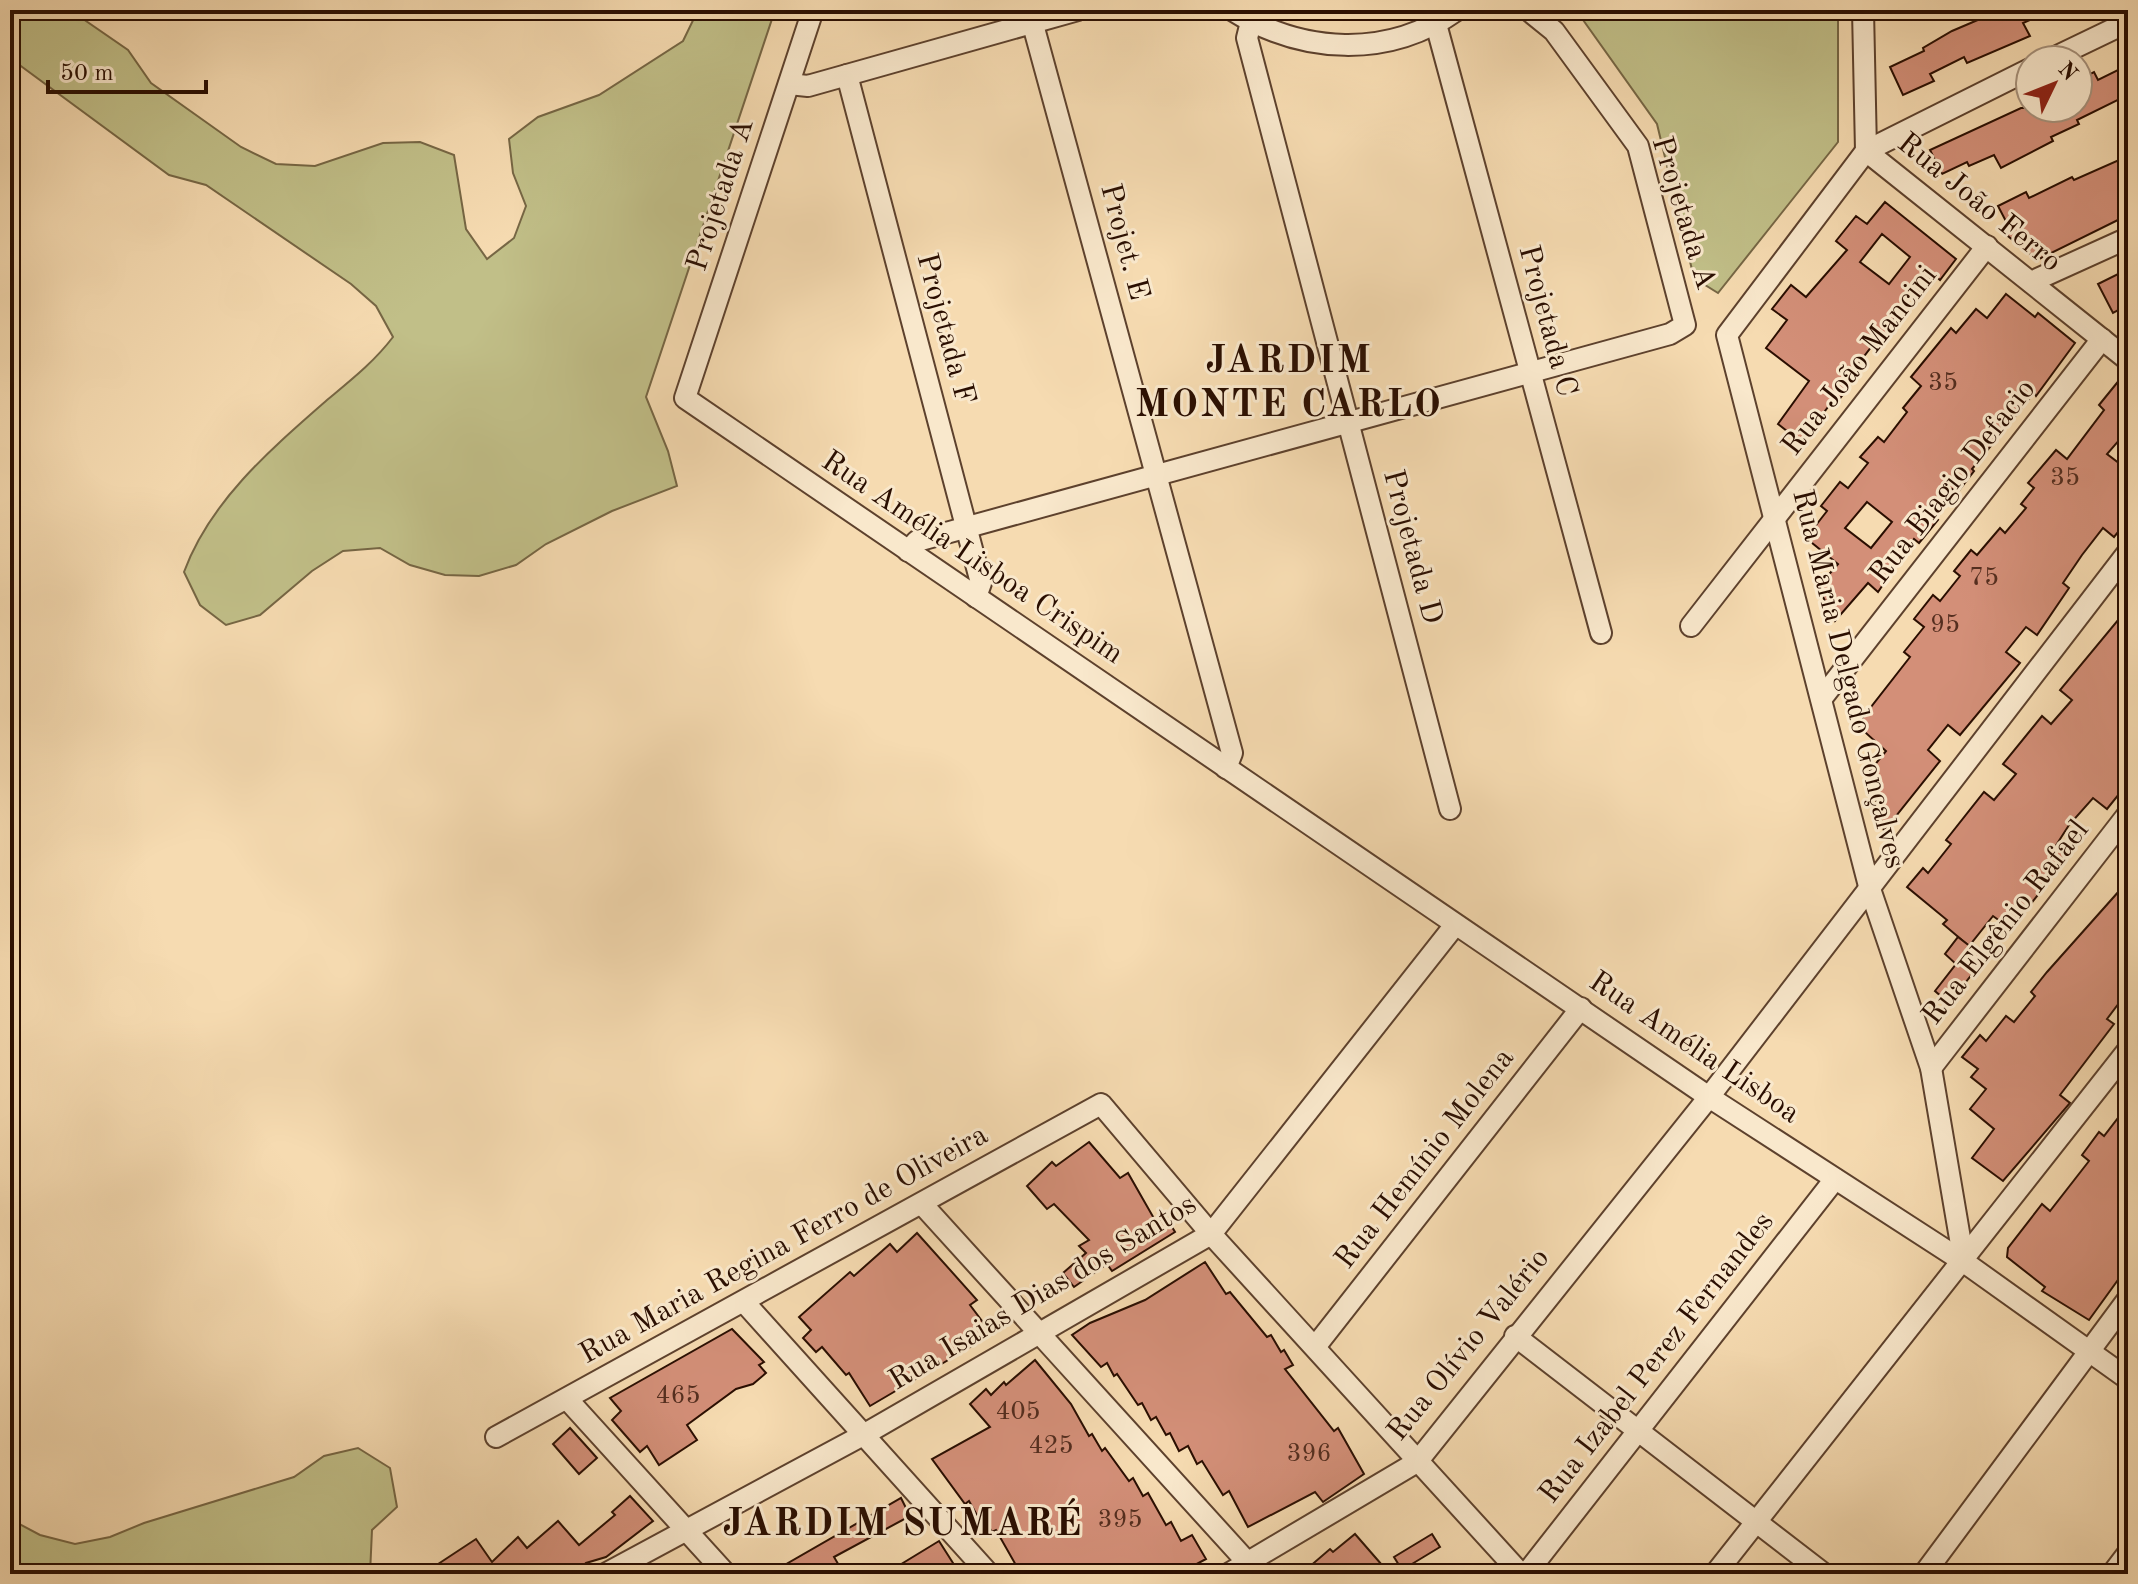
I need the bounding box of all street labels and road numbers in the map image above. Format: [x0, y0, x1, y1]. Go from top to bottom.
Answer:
street label: Projetada A [682, 115, 760, 275]
street label: Rua João Ferro [1891, 128, 2067, 278]
street label: Projetada A [1646, 133, 1720, 293]
street label: Projet. E [1094, 181, 1154, 303]
street label: Projetada C [1512, 242, 1582, 400]
street label: Projetada F [910, 250, 980, 408]
street label: Rua João Mancini [1777, 261, 1943, 461]
street label: Rua Biagio Defacio [1864, 374, 2042, 590]
street label: Rua Amélia Lisboa Crispim [816, 446, 1128, 670]
street label: Projetada D [1377, 467, 1447, 627]
street label: Rua Maria Delgado Gonçalves [1786, 486, 1910, 872]
street label: Rua Elgênio Rafael [1917, 815, 2095, 1031]
street label: Rua Amélia Lisboa [1583, 967, 1805, 1130]
street label: Rua Hemínio Molena [1330, 1043, 1520, 1275]
street label: Rua Maria Regina Ferro de Oliveira [575, 1120, 993, 1370]
street label: Rua Isaias Dias dos Santos [884, 1189, 1202, 1397]
street label: Rua Izabel Perez Fernandes [1534, 1207, 1780, 1509]
street label: Rua Olívio Valério [1382, 1243, 1556, 1447]

